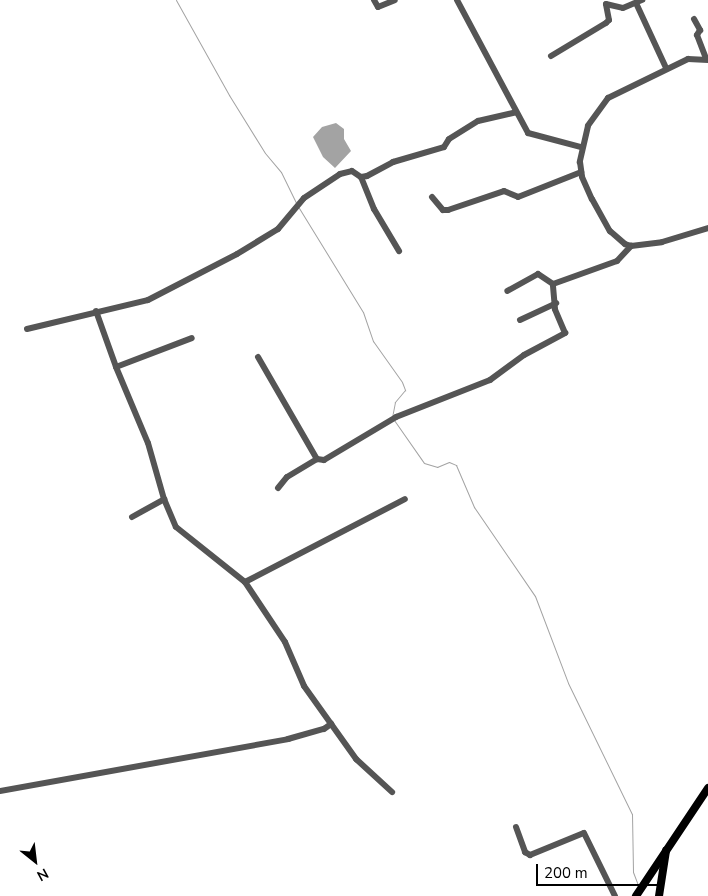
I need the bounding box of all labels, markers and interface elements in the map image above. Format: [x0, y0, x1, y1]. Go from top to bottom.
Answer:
north arrow [10, 836, 60, 886]
scale bar [538, 854, 666, 886]
text: 200 m [544, 863, 588, 883]
text: N [33, 864, 52, 885]

